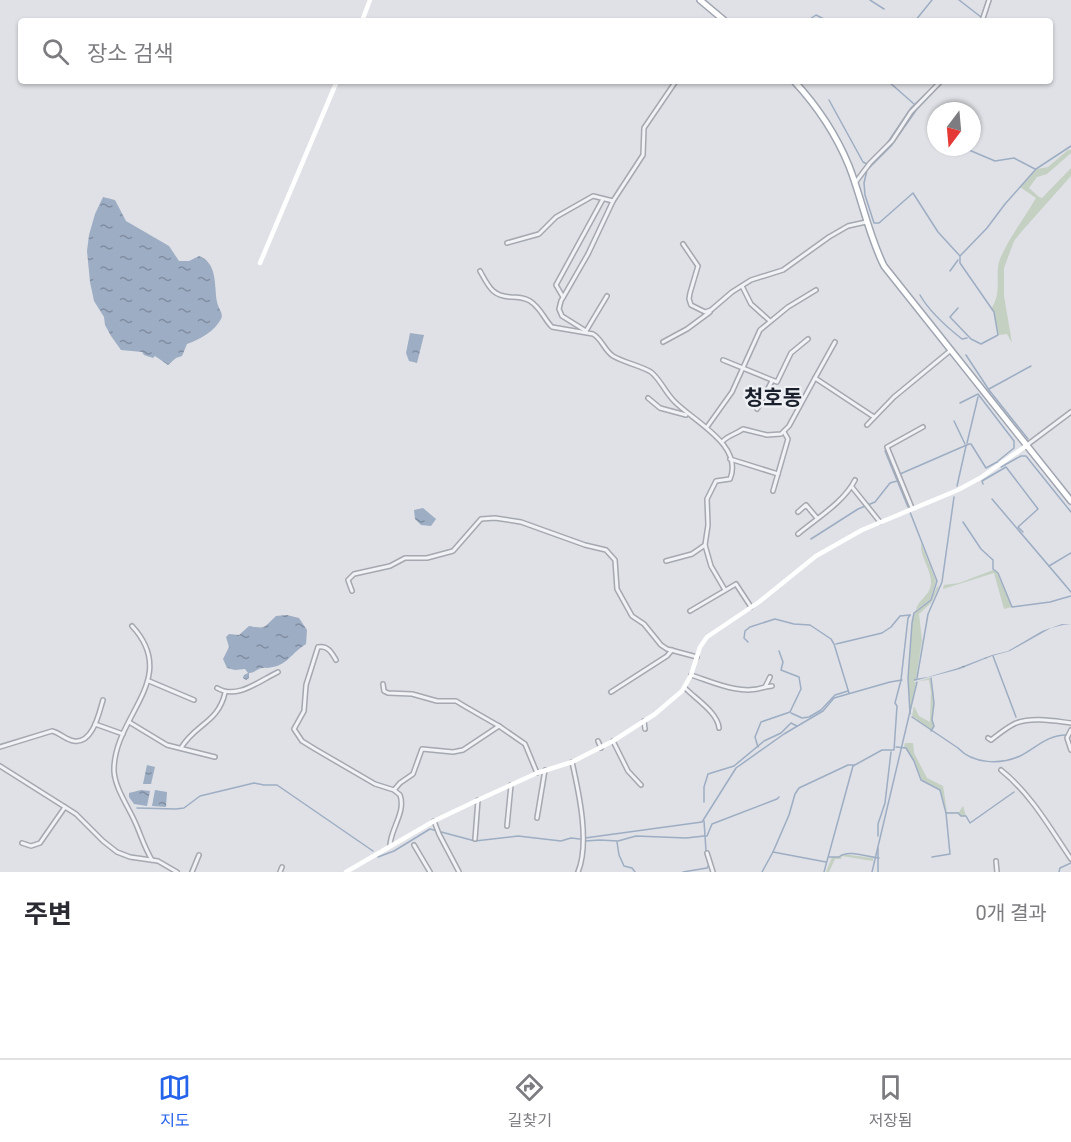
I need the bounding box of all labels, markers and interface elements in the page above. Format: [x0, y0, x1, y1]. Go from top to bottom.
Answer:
search box [18, 18, 1053, 84]
icon: search [39, 35, 72, 68]
text: 장소 검색 [87, 41, 173, 66]
north arrow [927, 102, 981, 156]
district label: 청호동 [744, 386, 802, 410]
text: 주변 [24, 899, 72, 929]
text: 0개 결과 [976, 901, 1047, 925]
tab: 지도 [158, 1071, 191, 1131]
tab: 길찾기 [508, 1071, 552, 1131]
tab: 저장됨 [869, 1071, 913, 1131]

